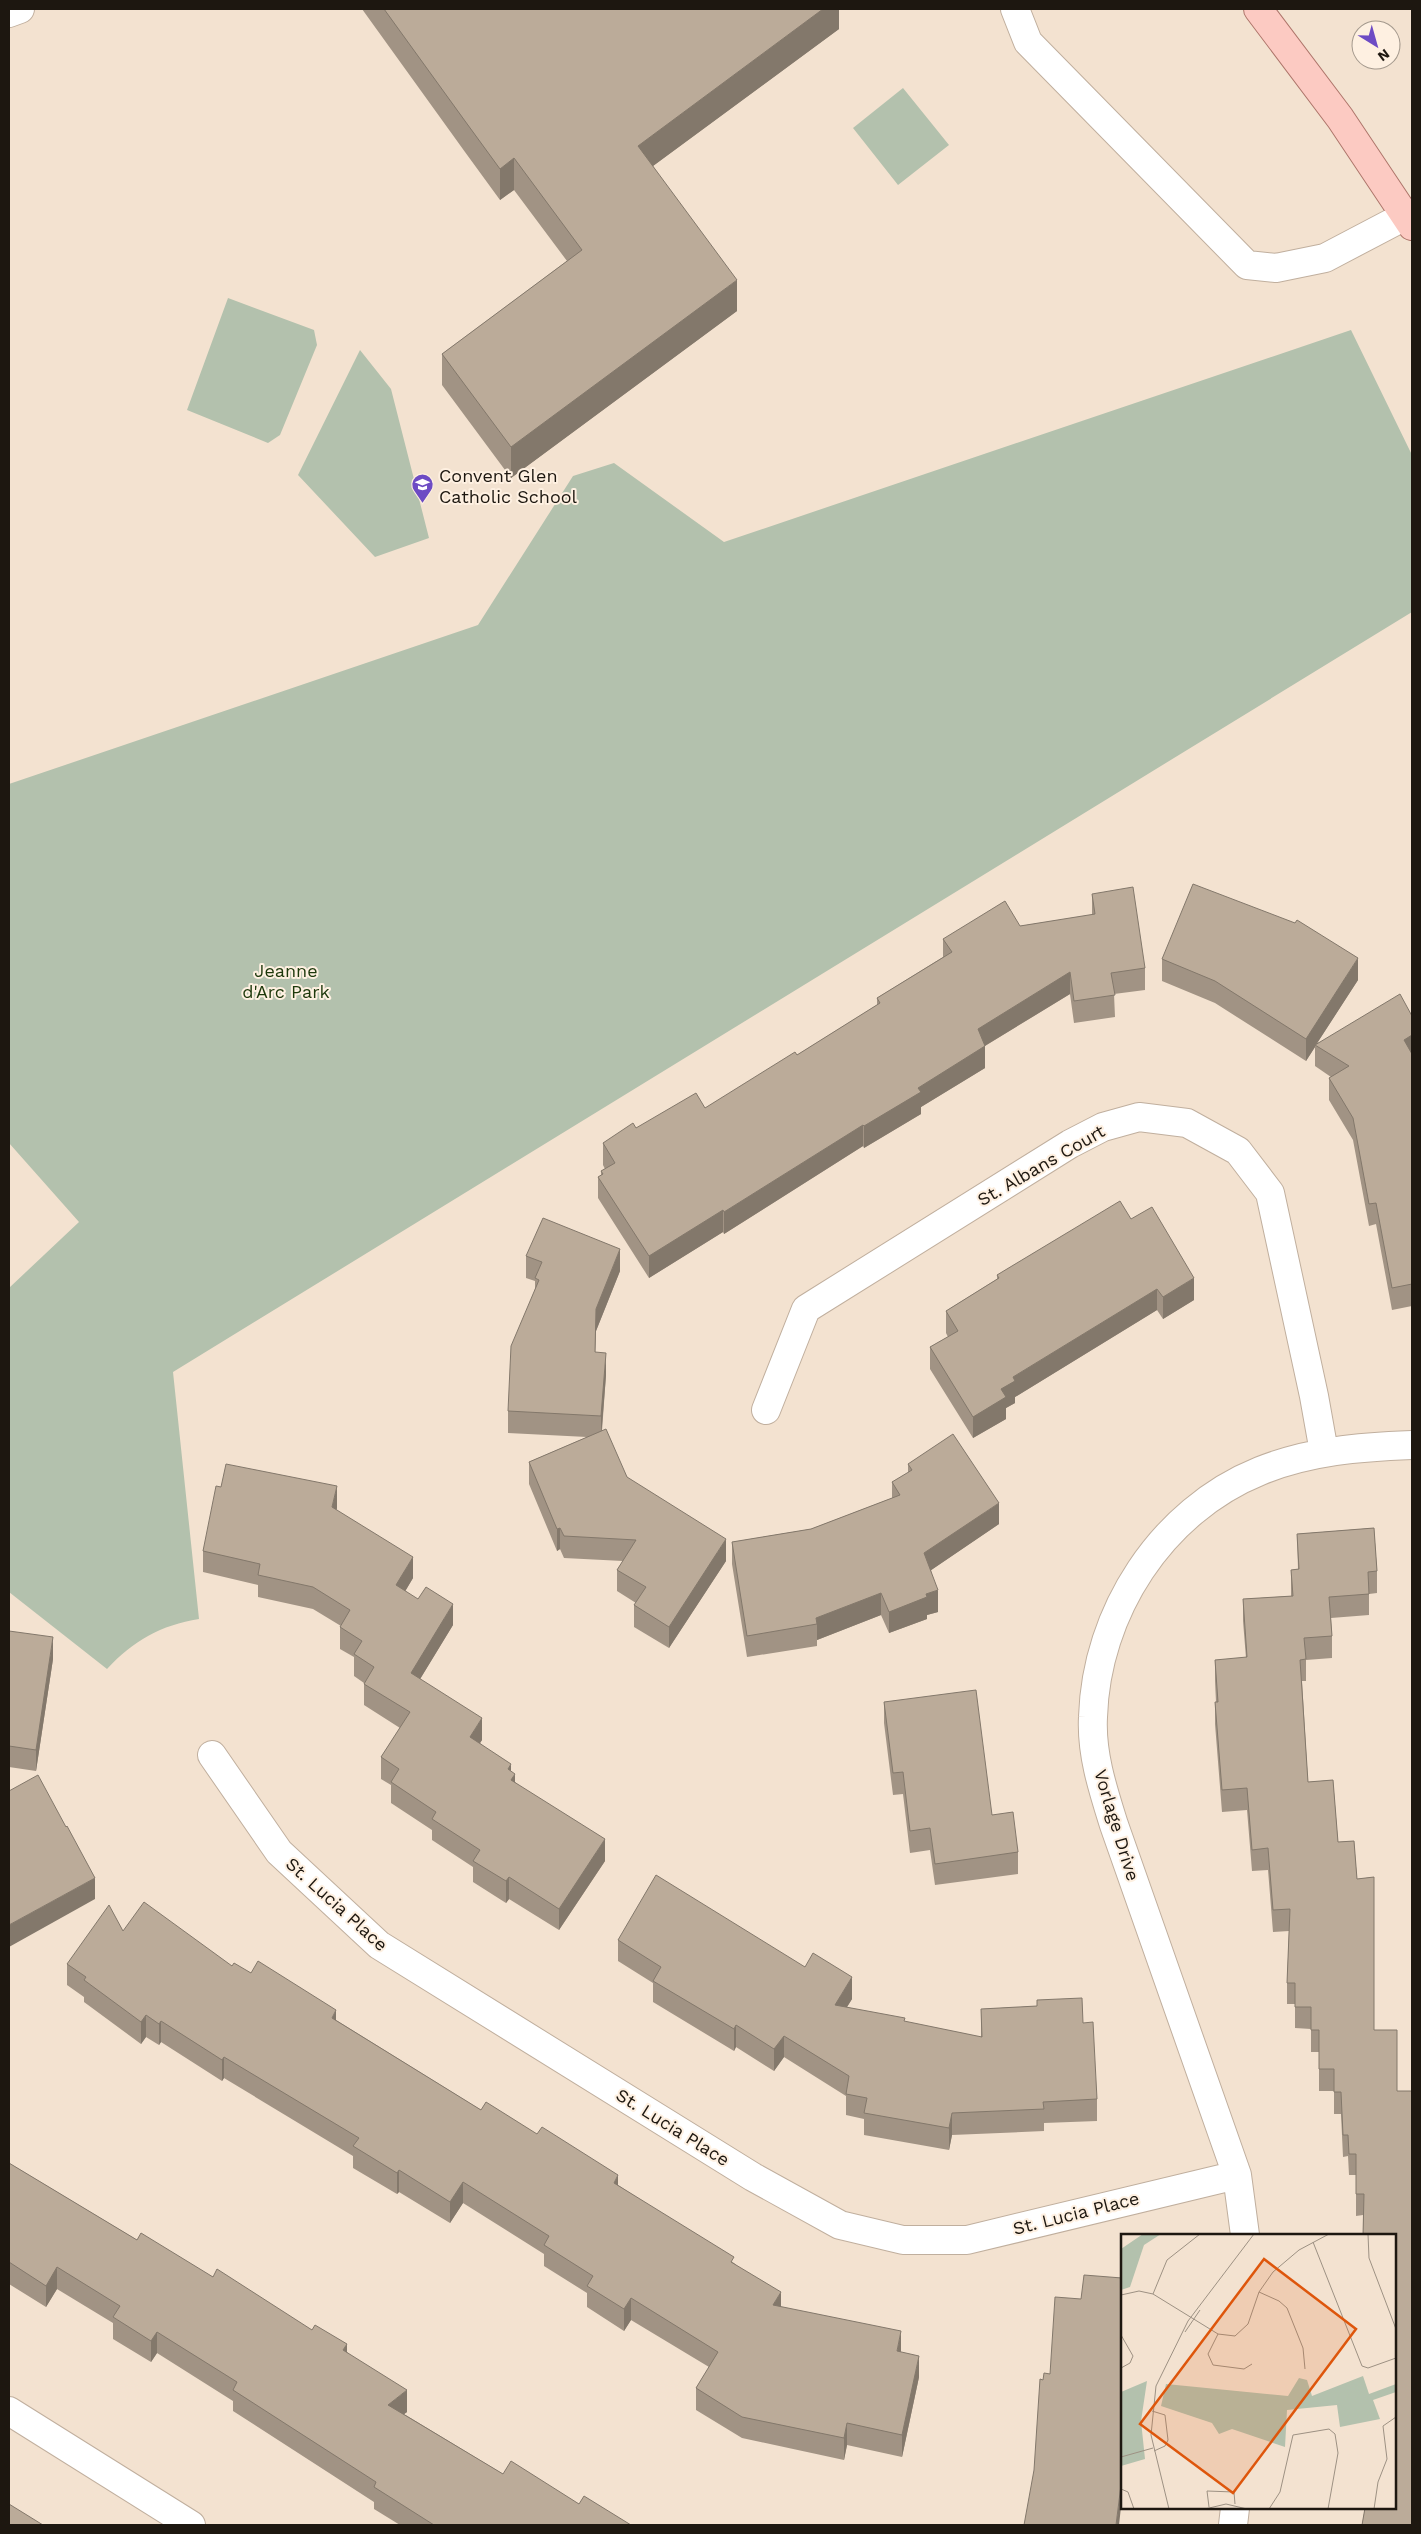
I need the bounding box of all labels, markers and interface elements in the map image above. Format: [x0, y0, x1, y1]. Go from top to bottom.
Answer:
north arrow [1351, 20, 1401, 70]
text: N [1375, 46, 1393, 65]
place label: Convent Glen Catholic School [439, 465, 578, 507]
school or university icon: Convent Glen Catholic School [411, 473, 435, 504]
park label: Jeanne d'Arc Park [242, 960, 330, 1002]
street label: St. Albans Court [974, 1120, 1109, 1210]
street label: Vorlage Drive [1090, 1767, 1144, 1883]
street label: St. Lucia Place [282, 1853, 392, 1955]
street label: St. Lucia Place [612, 2084, 734, 2170]
street label: St. Lucia Place [1011, 2187, 1141, 2239]
inset map [1121, 2234, 1396, 2509]

